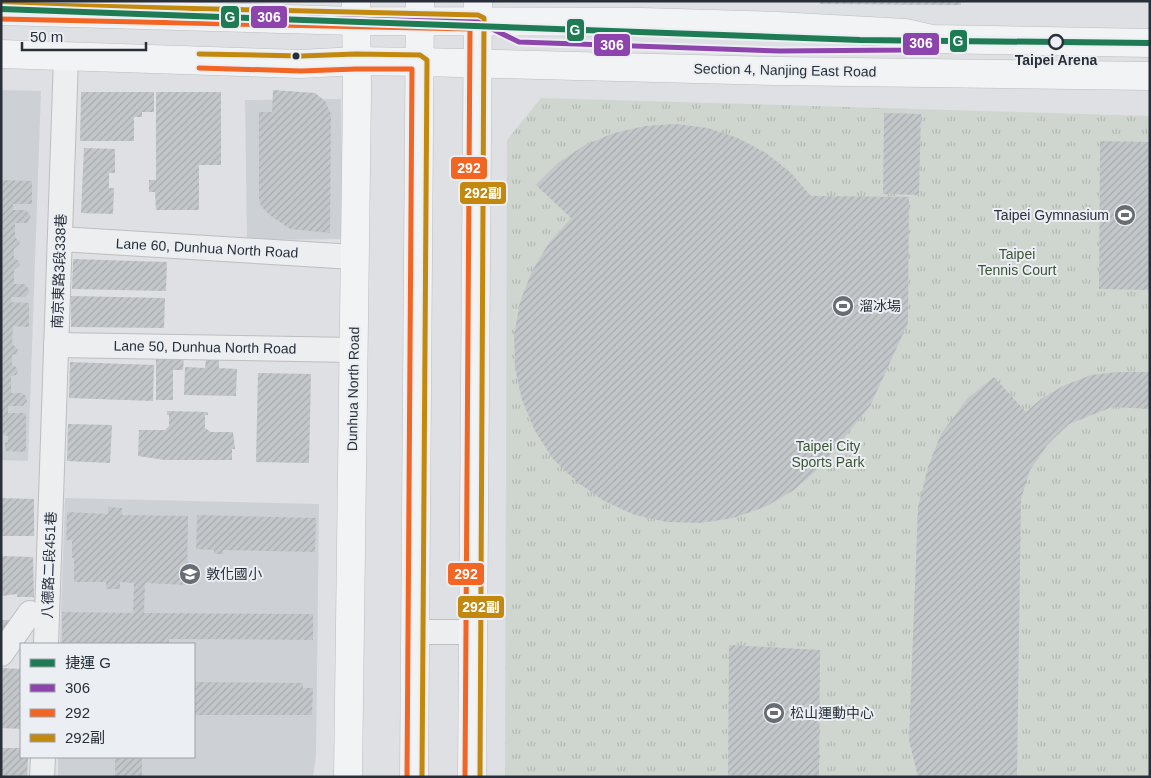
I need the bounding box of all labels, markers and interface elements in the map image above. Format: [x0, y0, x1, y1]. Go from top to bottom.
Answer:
line badge: G [220, 5, 240, 29]
line badge: 306 [250, 5, 288, 29]
text: G [225, 9, 236, 25]
text: 306 [257, 9, 281, 25]
line badge: G [566, 18, 585, 42]
scale bar [22, 20, 146, 52]
text: G [570, 22, 581, 38]
text: 50 m [30, 28, 63, 45]
line badge: G [949, 29, 968, 53]
line badge: 306 [902, 32, 940, 56]
line badge: 306 [593, 33, 631, 57]
text: G [953, 33, 964, 49]
marker: Taipei Arena [1048, 34, 1064, 50]
text: 306 [909, 35, 933, 51]
text: 306 [600, 37, 624, 53]
unlabelled marker [291, 51, 301, 61]
place label: Taipei Arena [1015, 52, 1097, 68]
street label: Section 4, Nanjing East Road [693, 60, 877, 80]
line badge: 292 [450, 156, 488, 180]
text: 292 [457, 160, 481, 176]
line badge: 292副 [459, 181, 507, 205]
text: 292副 [464, 185, 502, 201]
sports icon: Taipei Gymnasium [1113, 203, 1137, 227]
place label: Taipei Gymnasium [994, 207, 1109, 223]
street label: 南京東路3段338巷 [49, 213, 69, 329]
street label: Lane 60, Dunhua North Road [115, 235, 299, 261]
park label: Taipei Tennis Court [978, 246, 1056, 278]
sports icon: 溜冰場 [831, 294, 855, 318]
place label: 溜冰場 [859, 298, 901, 314]
street label: Dunhua North Road [344, 327, 362, 451]
street label: Lane 50, Dunhua North Road [113, 337, 297, 357]
park label: Taipei City Sports Park [791, 438, 866, 470]
street label: 八德路二段451巷 [39, 511, 59, 619]
school or university icon: 敦化國小 [178, 562, 202, 586]
line badge: 292 [447, 562, 485, 586]
place label: 敦化國小 [206, 566, 262, 582]
text: 292 [454, 566, 478, 582]
line badge: 292副 [457, 595, 505, 619]
text: 292副 [462, 599, 500, 615]
legend [20, 643, 195, 758]
text: 捷運 G [65, 654, 111, 671]
text: 306 [65, 679, 90, 696]
sports icon: 松山運動中心 [762, 701, 786, 725]
text: 292 [65, 704, 90, 721]
place label: 松山運動中心 [790, 705, 874, 721]
text: 292副 [65, 729, 105, 746]

